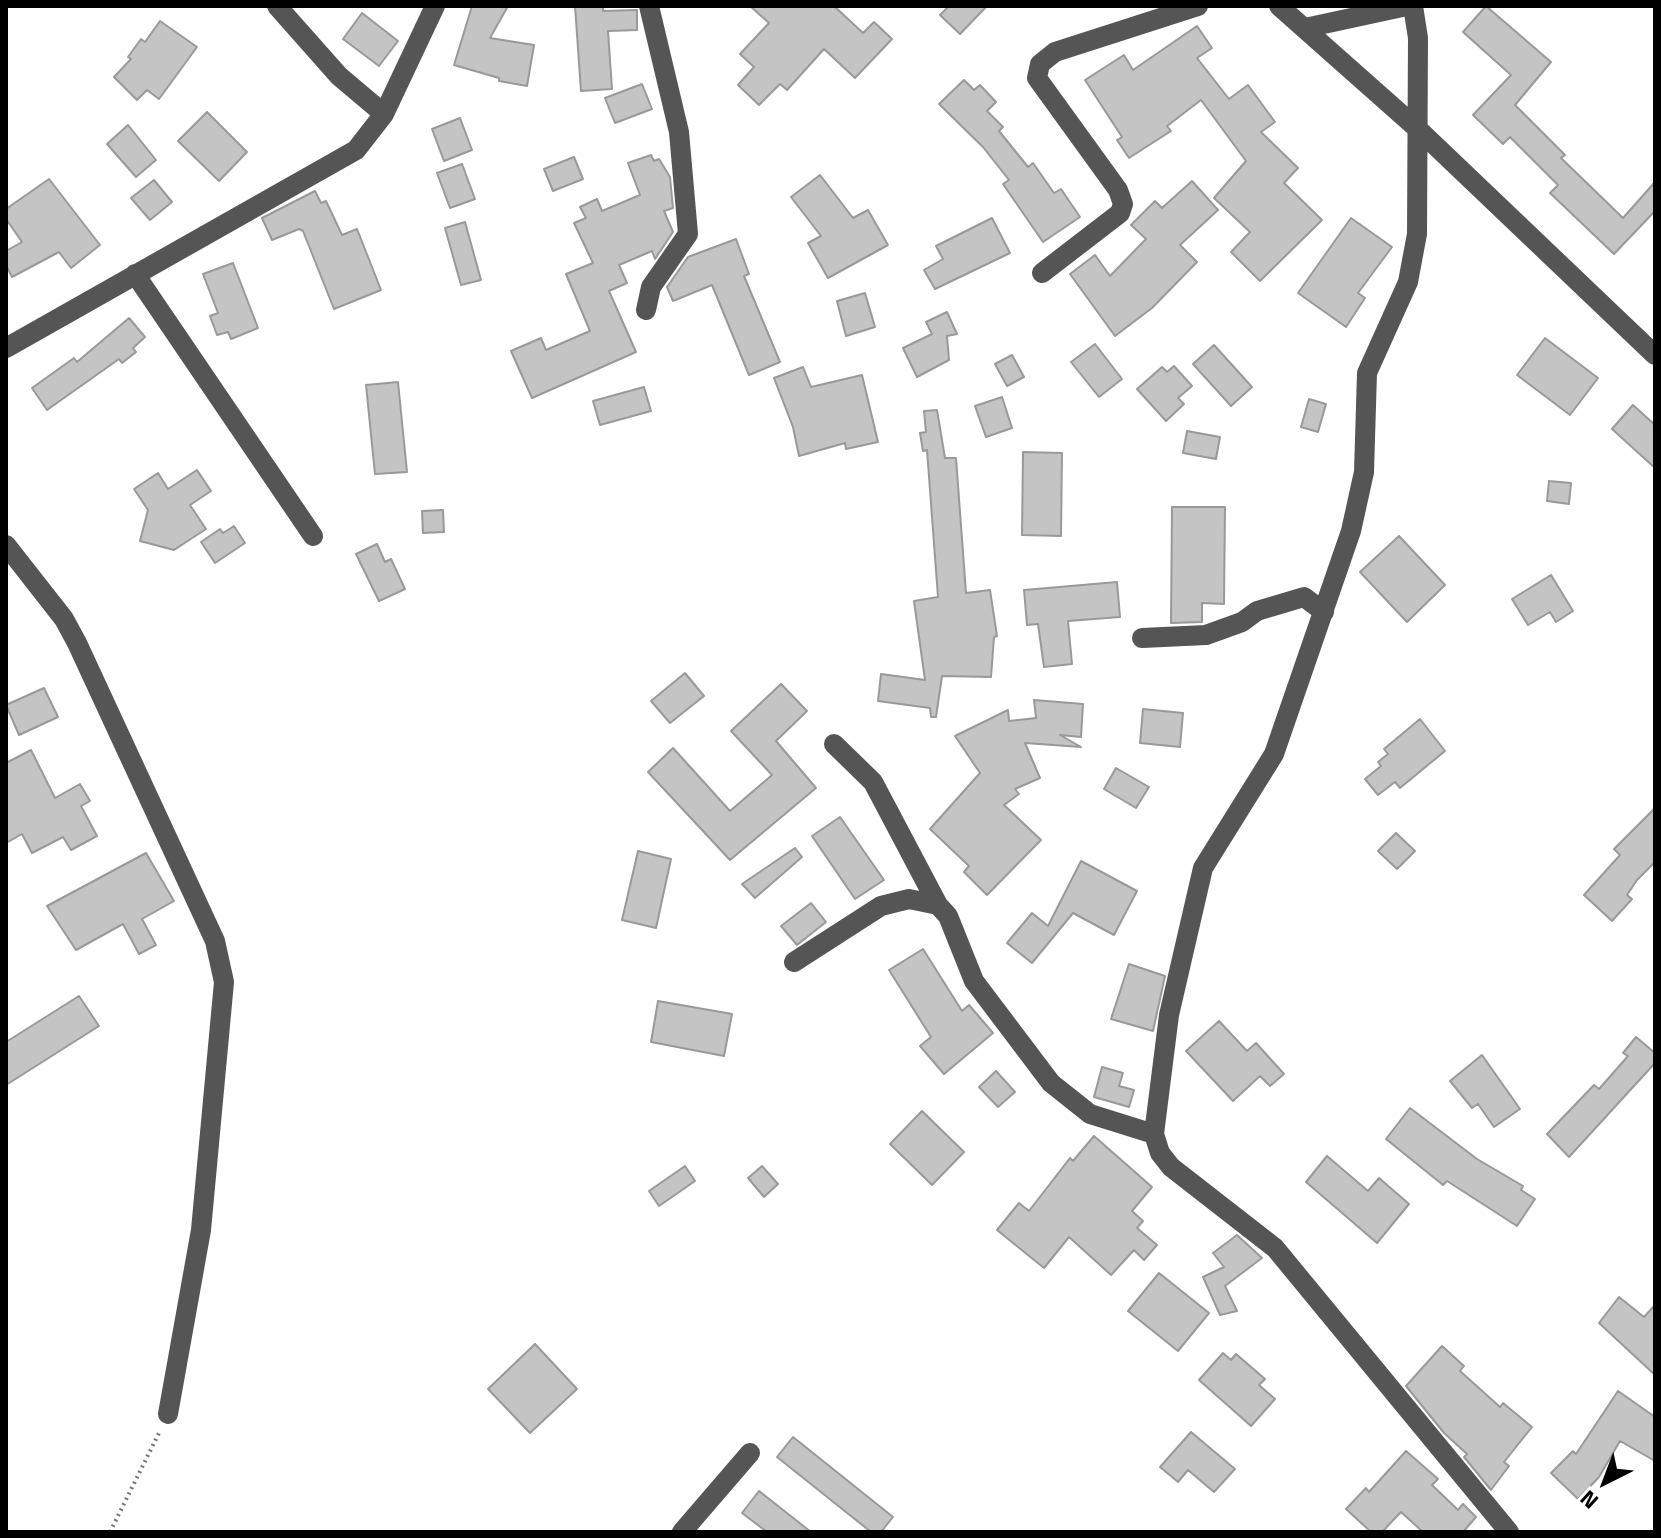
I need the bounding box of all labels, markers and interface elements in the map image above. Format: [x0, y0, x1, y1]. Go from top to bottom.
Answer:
north arrow [1565, 1442, 1645, 1522]
text: N [1572, 1482, 1606, 1518]

